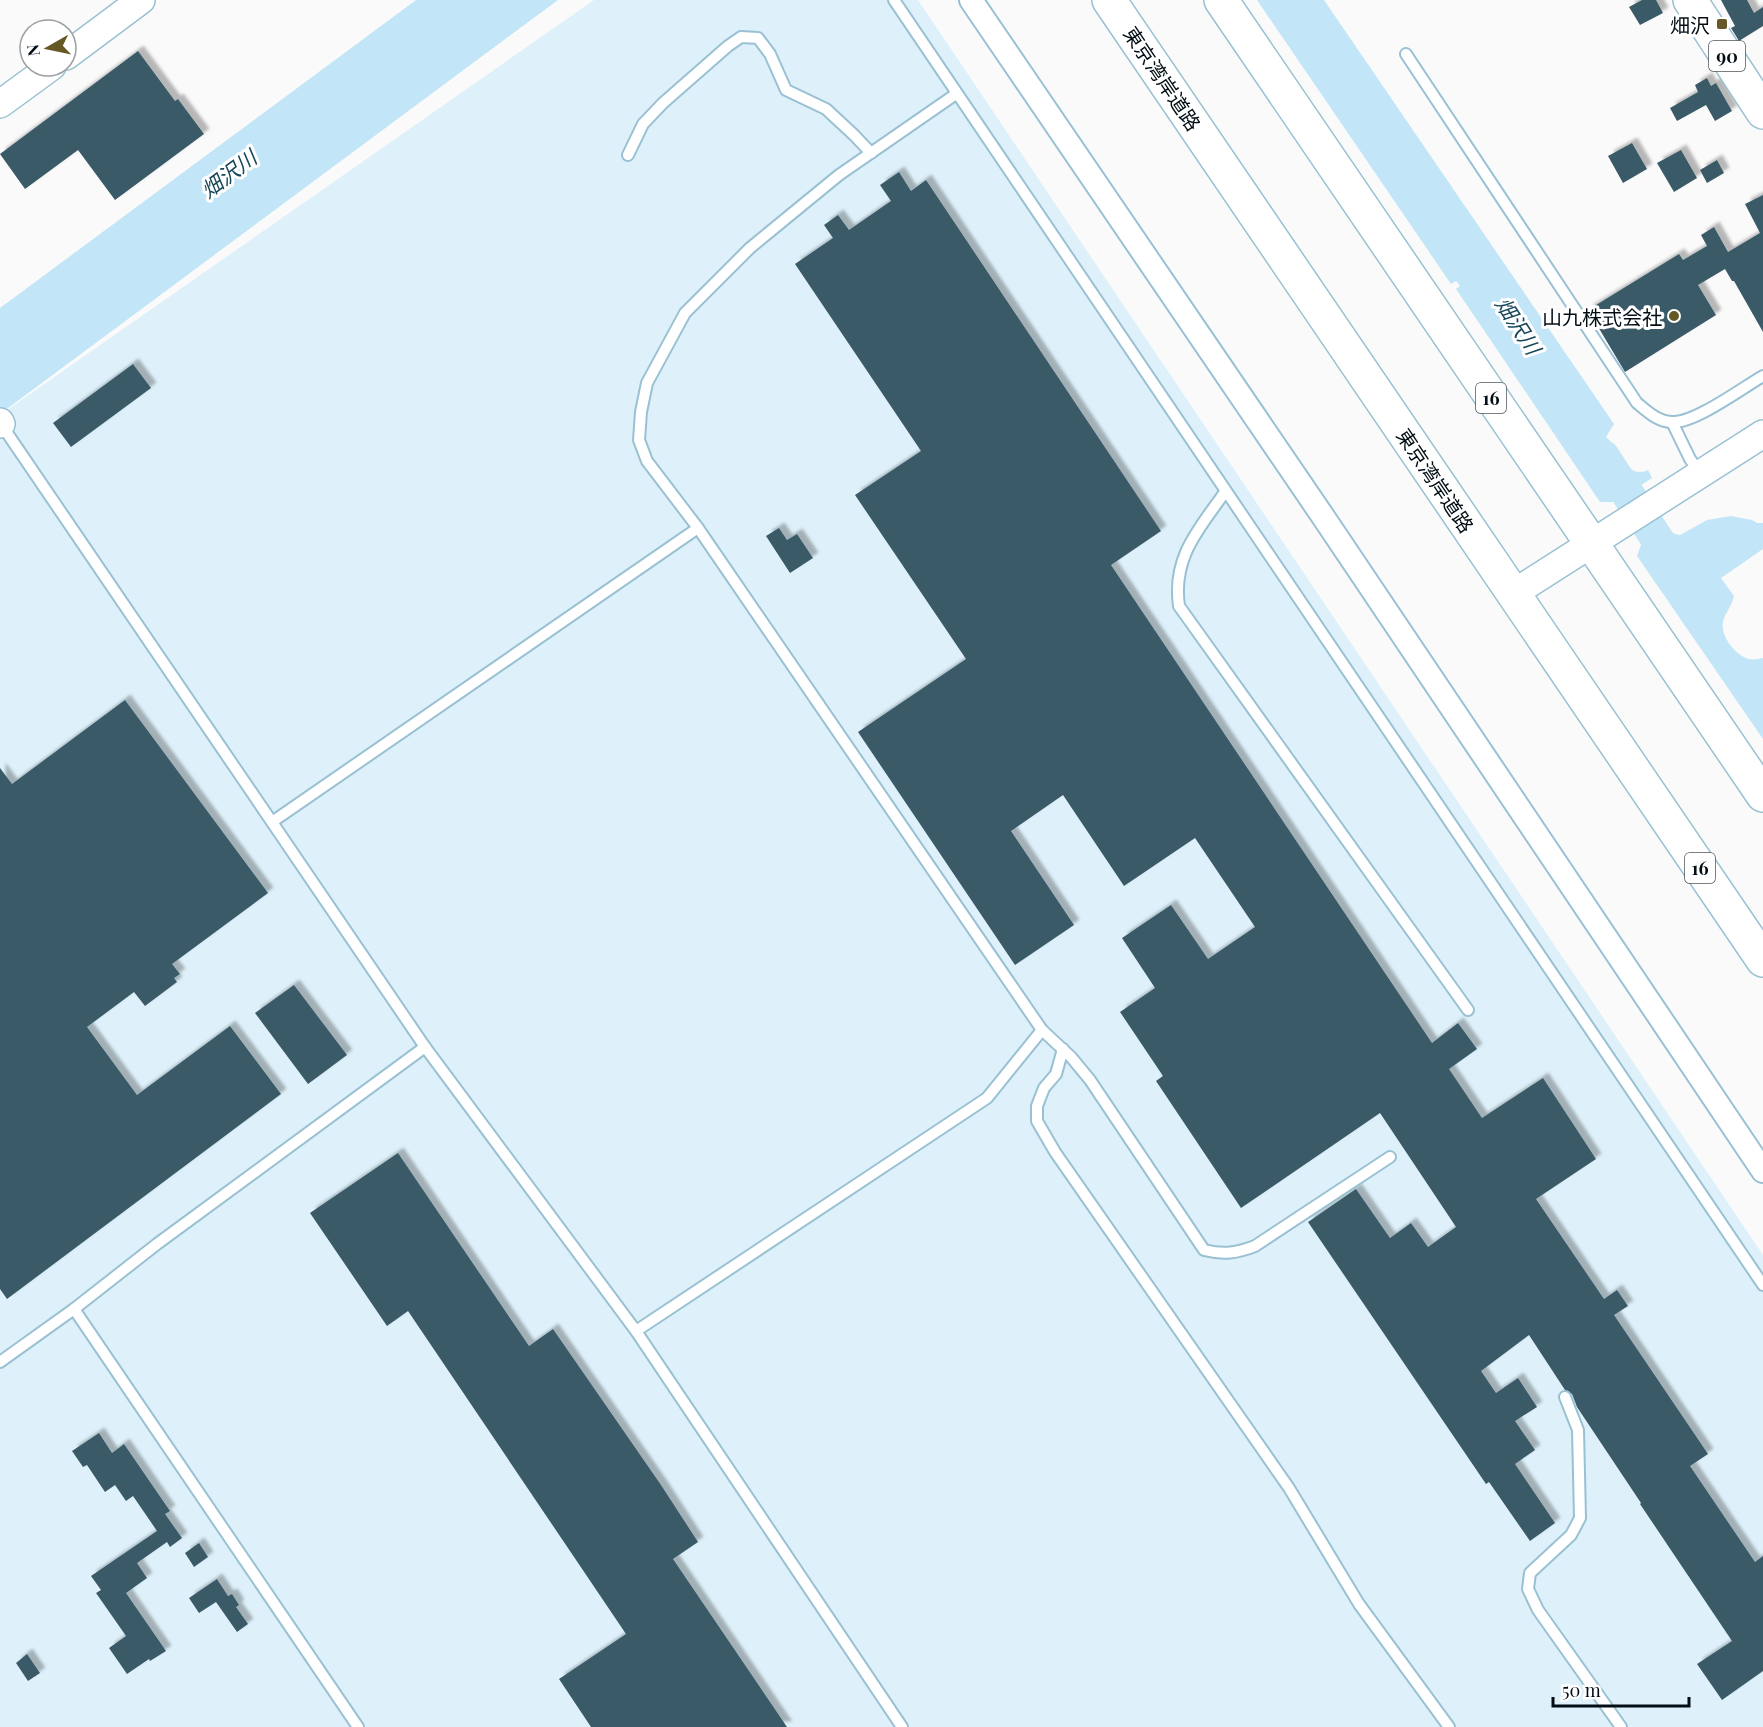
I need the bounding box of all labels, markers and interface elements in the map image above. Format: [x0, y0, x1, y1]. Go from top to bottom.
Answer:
place label: 畑沢 [1670, 11, 1710, 38]
marker: 畑沢 [1715, 17, 1729, 31]
north arrow [18, 18, 78, 78]
street label: 東京湾岸道路 [1118, 21, 1208, 135]
road number: 90 [1709, 41, 1745, 71]
text: N [21, 43, 44, 58]
water label: 畑沢川 [194, 142, 263, 203]
water label: 畑沢川 [1490, 291, 1549, 361]
place label: 山九株式会社 [1542, 303, 1662, 330]
marker: 山九株式会社 [1667, 309, 1681, 323]
road number: 16 [1476, 383, 1506, 413]
street label: 東京湾岸道路 [1391, 423, 1481, 537]
road number: 16 [1685, 853, 1715, 883]
scale bar [1553, 1670, 1690, 1708]
text: 50 m [1562, 1678, 1601, 1702]

